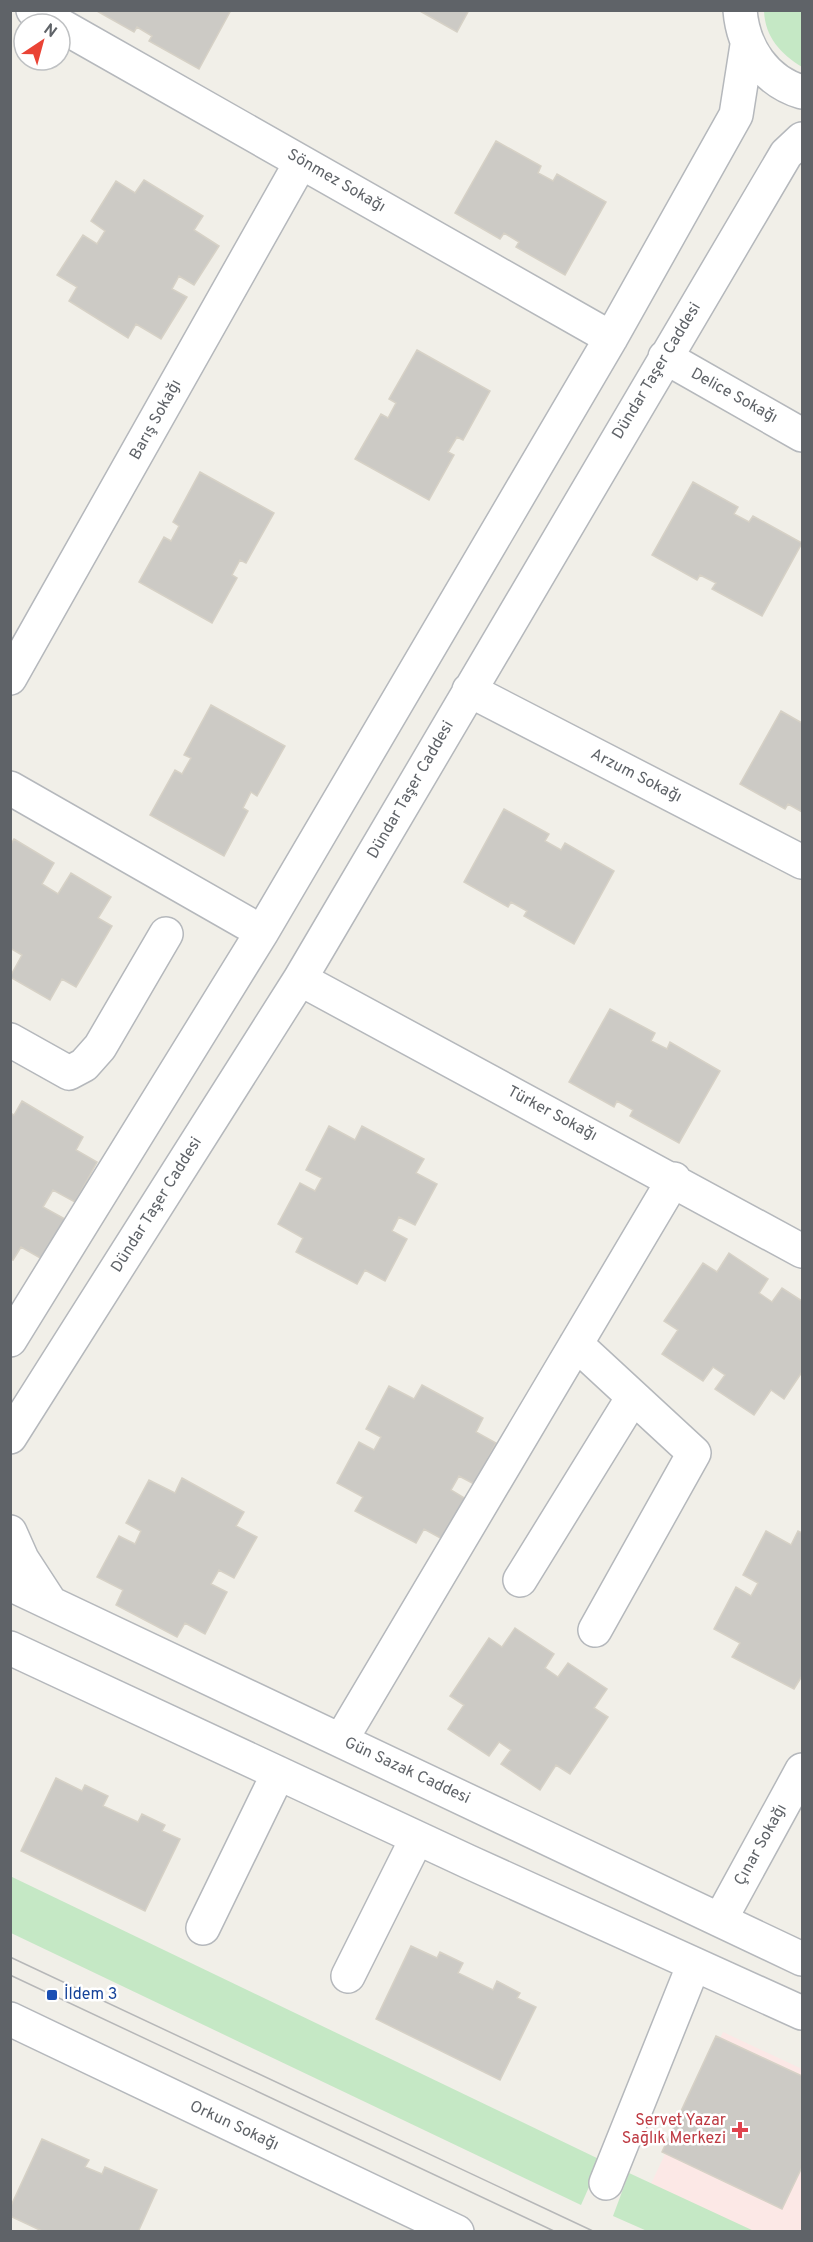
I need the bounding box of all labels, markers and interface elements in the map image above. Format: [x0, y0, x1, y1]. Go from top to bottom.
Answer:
north arrow [12, 12, 72, 72]
text: N [39, 20, 60, 43]
street label: Sönmez Sokağı [283, 145, 389, 217]
street label: Dündar Taşer Caddesi [608, 299, 706, 443]
street label: Delice Sokağı [687, 364, 781, 428]
street label: Barış Sokağı [126, 376, 186, 464]
street label: Dündar Taşer Caddesi [363, 717, 459, 863]
street label: Arzum Sokağı [587, 744, 685, 808]
street label: Türker Sokağı [504, 1082, 600, 1146]
street label: Dündar Taşer Caddesi [107, 1134, 207, 1276]
street label: Gün Sazak Caddesi [341, 1733, 473, 1809]
street label: Çınar Sokağı [730, 1801, 792, 1889]
place label: İldem 3 [64, 1984, 117, 2005]
marker: İldem 3 [45, 1988, 59, 2002]
street label: Orkun Sokağı [186, 2097, 282, 2155]
place label: Servet Yazar Sağlık Merkezi [622, 2111, 726, 2149]
marker: Servet Yazar Sağlık Merkezi [731, 2121, 749, 2139]

